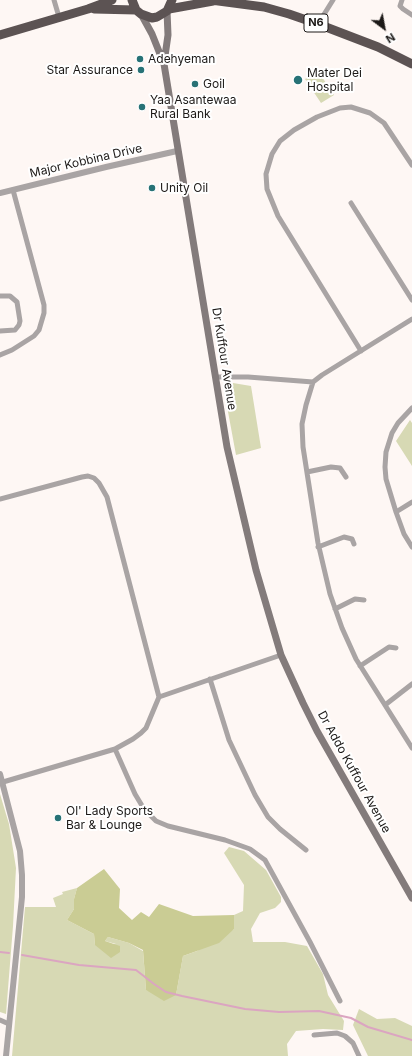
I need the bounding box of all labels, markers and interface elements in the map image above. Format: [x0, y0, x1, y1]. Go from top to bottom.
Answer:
north arrow [364, 8, 404, 48]
road number: N6 [304, 14, 328, 32]
text: N [383, 30, 398, 46]
place label: Adehyeman [148, 52, 215, 66]
marker: Adehyeman [135, 54, 145, 64]
place label: Star Assurance [46, 63, 133, 77]
marker: Star Assurance [136, 65, 146, 75]
place label: Mater Dei Hospital [307, 66, 362, 94]
marker: Mater Dei Hospital [292, 74, 304, 86]
place label: Goil [203, 77, 225, 91]
marker: Goil [190, 79, 200, 89]
place label: Yaa Asantewaa Rural Bank [150, 93, 236, 121]
marker: Yaa Asantewaa Rural Bank [137, 102, 147, 112]
street label: Major Kobbina Drive [28, 141, 144, 181]
place label: Unity Oil [160, 181, 208, 195]
marker: Unity Oil [147, 183, 157, 193]
street label: Dr Kuffour Avenue [209, 307, 239, 411]
street label: Dr Addo Kuffour Avenue [314, 708, 394, 836]
place label: Ol' Lady Sports Bar & Lounge [66, 804, 153, 832]
marker: Ol' Lady Sports Bar & Lounge [53, 813, 63, 823]

